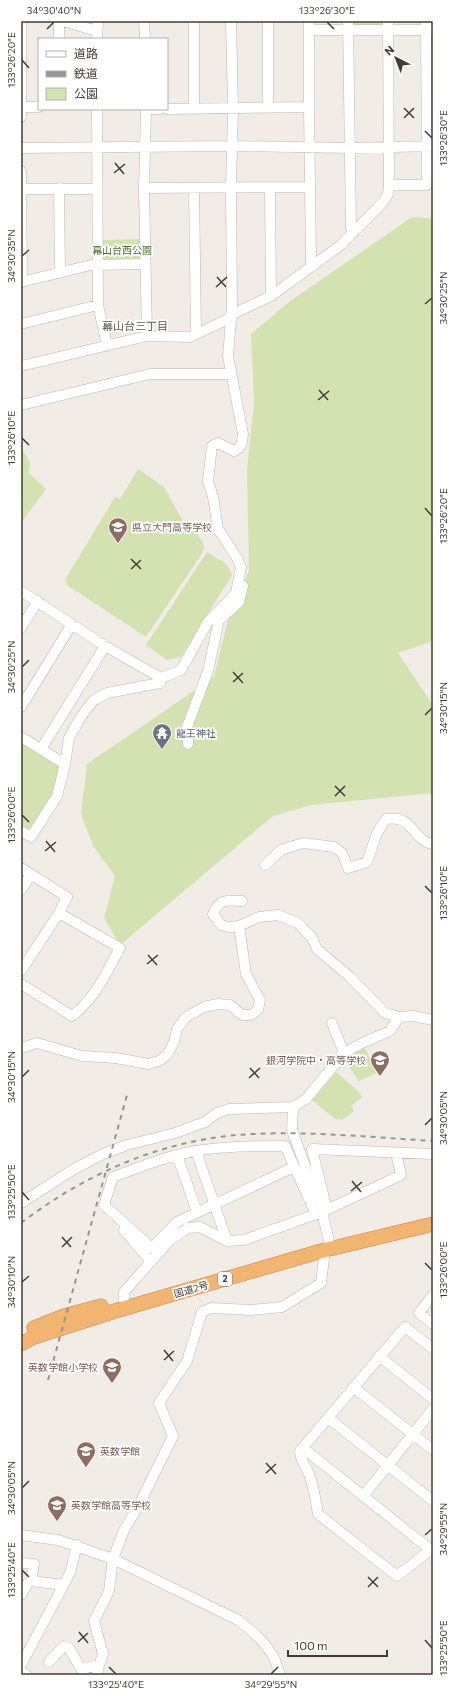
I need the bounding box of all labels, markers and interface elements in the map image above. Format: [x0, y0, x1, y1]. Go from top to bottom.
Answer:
text: 34°30'40"N [27, 4, 81, 16]
text: 133°26'30"E [299, 4, 355, 16]
text: 133°26'20"E [5, 32, 17, 88]
legend [38, 38, 168, 110]
north arrow [376, 38, 416, 78]
text: N [382, 43, 396, 58]
text: 道路 [74, 46, 98, 60]
text: 鉄道 [74, 66, 98, 80]
text: 公園 [74, 86, 98, 100]
text: 133°26'30"E [437, 110, 449, 166]
text: 34°30'35"N [5, 229, 17, 283]
park label: 幕山台西公園 [92, 244, 152, 256]
text: 34°30'25"N [437, 271, 449, 325]
district label: 幕山台三丁目 [102, 319, 168, 332]
text: 133°26'10"E [5, 411, 17, 465]
text: 133°26'20"E [437, 488, 449, 544]
school or university icon: 県立大門高等学校 [107, 516, 129, 544]
place label: 県立大門高等学校 [132, 521, 212, 533]
text: 34°30'25"N [5, 640, 17, 694]
text: 34°30'15"N [437, 682, 449, 734]
temple icon: 龍王神社 [151, 722, 173, 750]
place label: 龍王神社 [176, 727, 216, 739]
text: 133°26'00"E [5, 787, 17, 843]
text: 133°26'10"E [437, 866, 449, 920]
school or university icon: 銀河学院中・高等学校 [369, 1049, 391, 1077]
text: 34°30'15"N [5, 1051, 17, 1103]
place label: 銀河学院中・高等学校 [266, 1054, 366, 1066]
text: 34°30'05"N [437, 1091, 449, 1145]
text: 133°25'50"E [5, 1164, 17, 1220]
text: 133°26'00"E [437, 1242, 449, 1298]
text: 34°30'10"N [5, 1256, 17, 1308]
road number: 2 [218, 1272, 232, 1286]
street label: 国道2号 [172, 1278, 210, 1300]
school or university icon: 英数学館小学校 [101, 1356, 123, 1384]
place label: 英数学館小学校 [28, 1361, 98, 1373]
school or university icon: 英数学館 [75, 1440, 97, 1468]
place label: 英数学館 [100, 1445, 140, 1457]
text: 34°30'05"N [5, 1461, 17, 1515]
school or university icon: 英数学館高等学校 [46, 1494, 68, 1522]
place label: 英数学館高等学校 [71, 1499, 151, 1511]
text: 34°29'55"N [437, 1503, 449, 1555]
text: 133°25'40"E [5, 1542, 17, 1598]
text: 133°25'50"E [437, 1620, 449, 1676]
scale bar [288, 1632, 387, 1658]
text: 100 m [294, 1638, 328, 1652]
text: 133°25'40"E [88, 1678, 144, 1690]
text: 34°29'55"N [245, 1678, 297, 1690]

